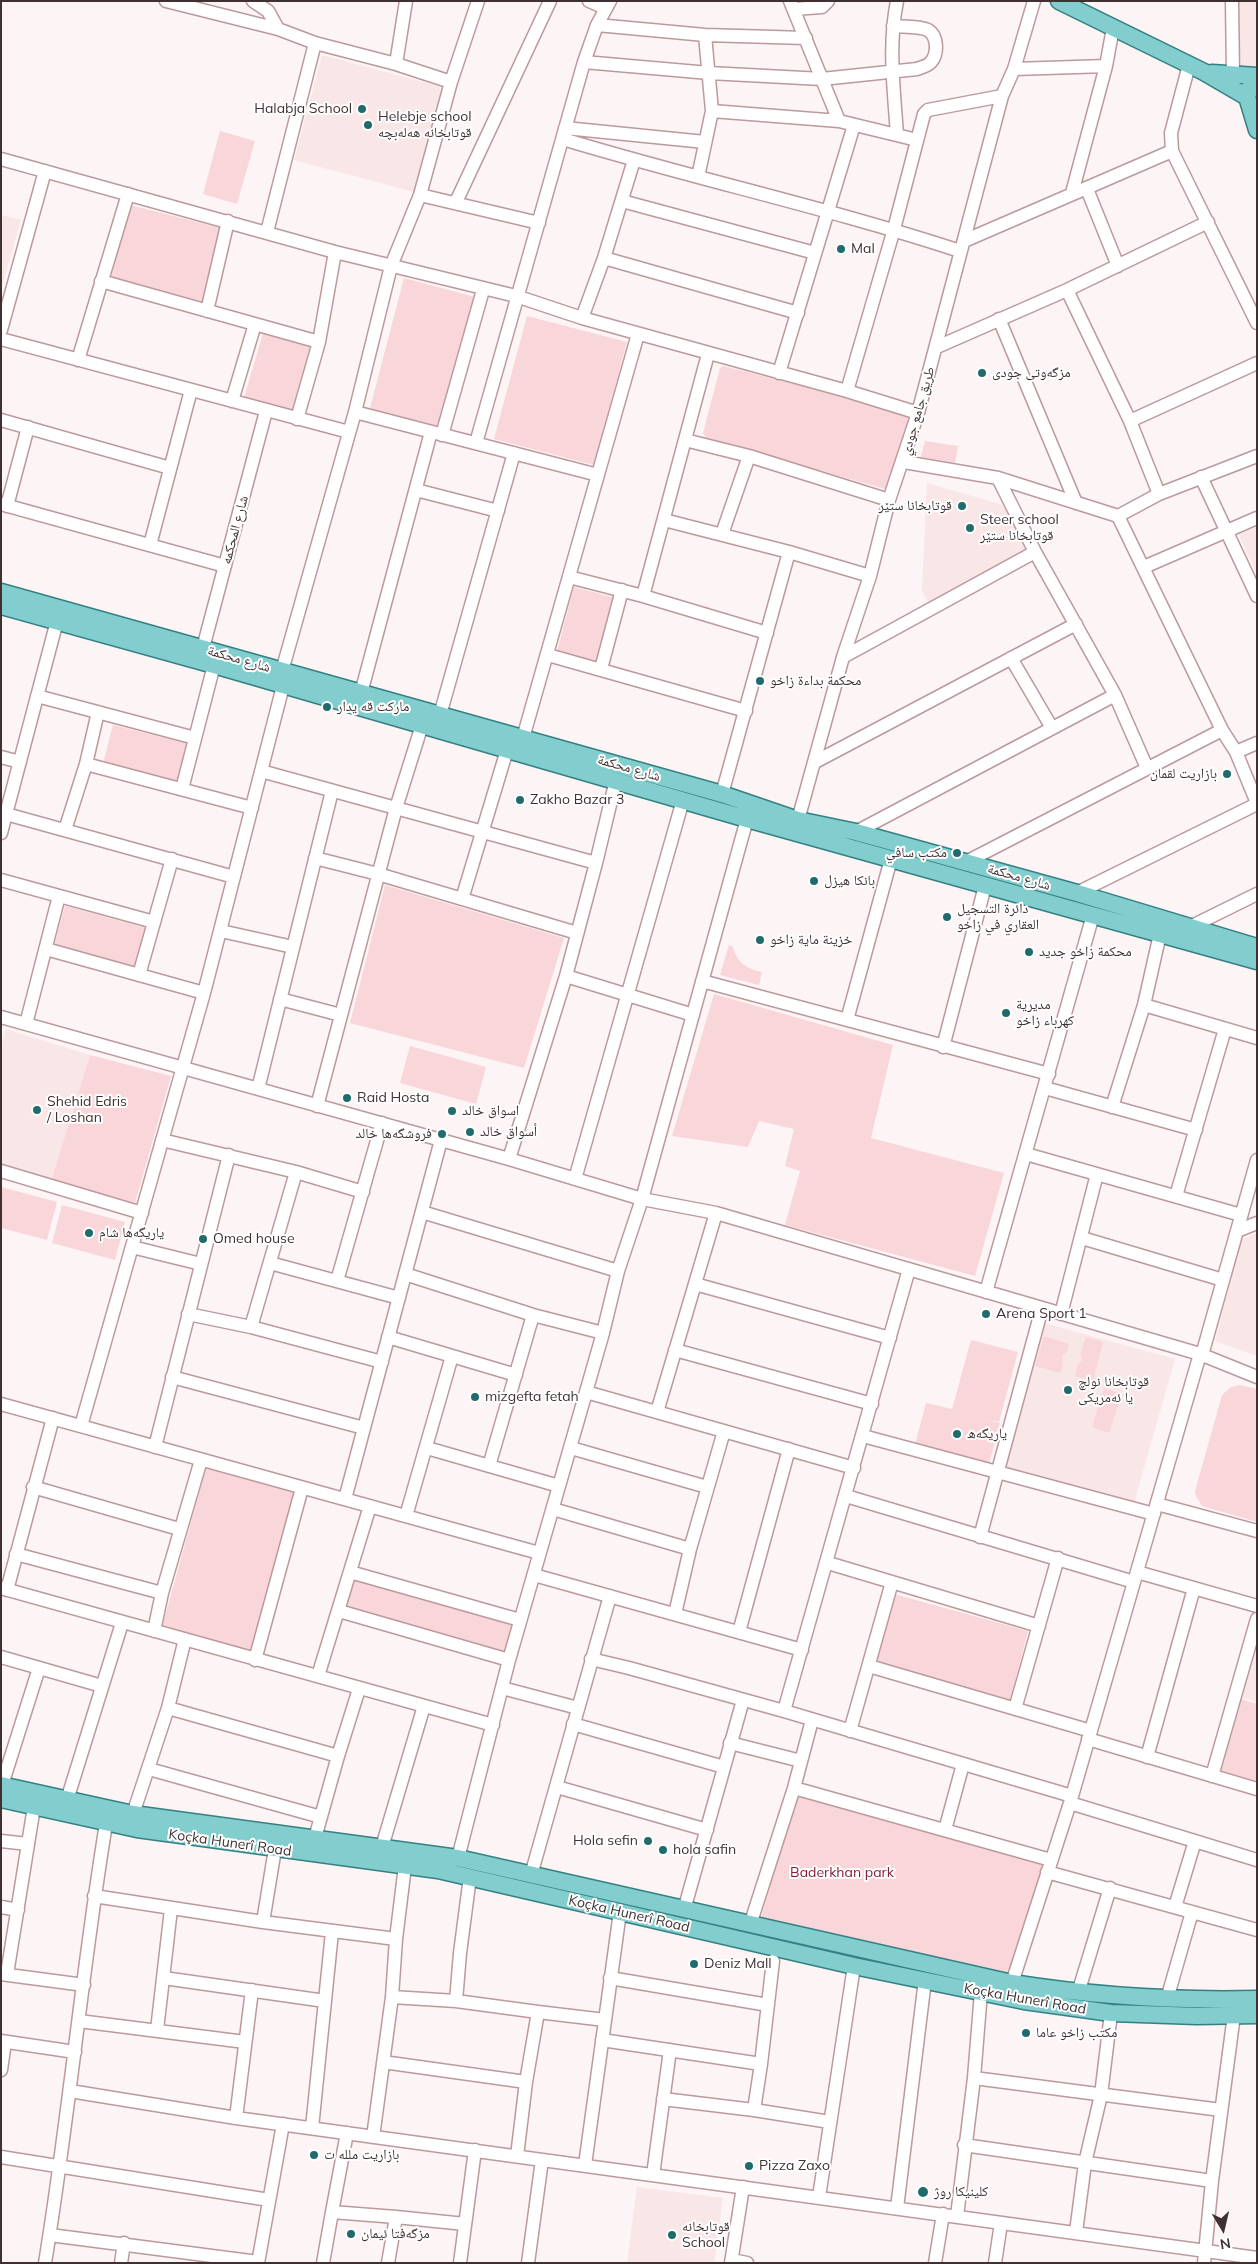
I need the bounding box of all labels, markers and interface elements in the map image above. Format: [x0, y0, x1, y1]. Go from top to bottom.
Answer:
place label: Halabja School [254, 101, 352, 117]
marker: Halabja School [356, 103, 368, 115]
place label: Helebje school قوتابخانە هەلەبچە [378, 109, 472, 142]
marker: Helebje school قوتابخانە هەلەبچە [362, 119, 374, 131]
place label: Mal [851, 241, 875, 257]
marker: Mal [835, 243, 847, 255]
street label: طريق جامع جودي [897, 365, 939, 457]
place label: مزگەوتی جودی [992, 365, 1071, 381]
marker: مزگەوتی جودی [976, 367, 988, 379]
street label: شارع المحكمه [218, 494, 252, 566]
place label: قوتابخانا ستێر [879, 498, 952, 514]
marker: قوتابخانا ستێر [956, 500, 968, 512]
place label: Steer school قوتابخانا ستێر [980, 512, 1059, 544]
marker: Steer school قوتابخانا ستێر [964, 522, 976, 534]
street label: شارع محكمة [206, 642, 272, 676]
place label: محكمة بداءة زاخو [770, 673, 861, 689]
marker: محكمة بداءة زاخو [754, 675, 766, 687]
place label: ماركت قه يدار [337, 699, 409, 715]
marker: ماركت قه يدار [321, 701, 333, 713]
street label: شارع محكمة [596, 751, 662, 785]
place label: بازاريت لقمان [1150, 766, 1217, 782]
marker: بازاريت لقمان [1221, 768, 1233, 780]
place label: Zakho Bazar 3 [530, 792, 624, 808]
marker: Zakho Bazar 3 [514, 794, 526, 806]
place label: مكتب سافي [886, 845, 947, 861]
marker: مكتب سافي [951, 847, 963, 859]
street label: شارع محكمة [986, 860, 1052, 894]
place label: بانکا هیزل [824, 873, 875, 889]
marker: بانکا هیزل [808, 875, 820, 887]
place label: دائرة التسجيل العقاري في زاخو [957, 901, 1039, 934]
marker: دائرة التسجيل العقاري في زاخو [941, 911, 953, 923]
place label: خزينة ماية زاخو [770, 932, 852, 948]
marker: خزينة ماية زاخو [754, 934, 766, 946]
place label: محكمة زاخو جديد [1039, 944, 1132, 960]
marker: محكمة زاخو جديد [1023, 946, 1035, 958]
place label: مديرية كهرباء زاخو [1016, 997, 1074, 1030]
marker: مديرية كهرباء زاخو [1000, 1007, 1012, 1019]
place label: Raid Hosta [357, 1090, 429, 1106]
marker: Raid Hosta [341, 1092, 353, 1104]
place label: Shehid Edris / Loshan [47, 1094, 127, 1126]
place label: اسواق خالد [462, 1103, 519, 1119]
marker: Shehid Edris / Loshan [31, 1104, 43, 1116]
marker: اسواق خالد [446, 1105, 458, 1117]
place label: أسواق خالد [480, 1124, 537, 1140]
place label: فروشگەها خالد [356, 1126, 432, 1142]
marker: أسواق خالد [464, 1126, 476, 1138]
marker: فروشگەها خالد [436, 1128, 448, 1140]
place label: ياريگه‌ها شام [99, 1225, 164, 1241]
marker: ياريگه‌ها شام [83, 1227, 95, 1239]
place label: Omed house [213, 1231, 295, 1247]
marker: Omed house [197, 1233, 209, 1245]
place label: Arena Sport 1 [996, 1306, 1087, 1322]
marker: Arena Sport 1 [980, 1308, 992, 1320]
place label: قوتابخانا نولچ يا ئەمريكى [1078, 1374, 1149, 1406]
marker: قوتابخانا نولچ يا ئەمريكى [1062, 1384, 1074, 1396]
place label: mizgefta fetah [485, 1389, 579, 1405]
marker: mizgefta fetah [469, 1391, 481, 1403]
place label: یاریگه‌ه [967, 1426, 1007, 1442]
marker: یاریگه‌ه [951, 1428, 963, 1440]
street label: Koçka Hunerî Road [168, 1826, 292, 1860]
place label: Hola sefin [573, 1833, 638, 1849]
marker: Hola sefin [642, 1835, 654, 1847]
place label: hola safin [673, 1842, 736, 1858]
marker: hola safin [657, 1844, 669, 1856]
park label: Baderkhan park [790, 1865, 894, 1881]
street label: Koçka Hunerî Road [567, 1892, 691, 1936]
place label: Deniz Mall [704, 1956, 772, 1972]
marker: Deniz Mall [688, 1958, 700, 1970]
street label: Koçka Hunerî Road [963, 1980, 1087, 2018]
place label: مكتب زاخو عاما [1036, 2025, 1117, 2041]
marker: مكتب زاخو عاما [1020, 2027, 1032, 2039]
place label: بازاريت ملله ت [324, 2147, 399, 2163]
marker: بازاريت ملله ت [308, 2149, 320, 2161]
place label: Pizza Zaxo [759, 2158, 830, 2174]
marker: Pizza Zaxo [743, 2160, 755, 2172]
place label: كلينيكا روژ [934, 2184, 988, 2200]
marker: كلينيكا روژ [916, 2185, 930, 2199]
north arrow [1198, 2204, 1248, 2254]
place label: قوتابخانه‌ School [682, 2219, 730, 2252]
place label: مزگەفتا ئيمان [361, 2226, 430, 2242]
marker: مزگەفتا ئيمان [345, 2228, 357, 2240]
marker: قوتابخانه‌ School [666, 2229, 678, 2241]
text: N [1219, 2234, 1232, 2254]

